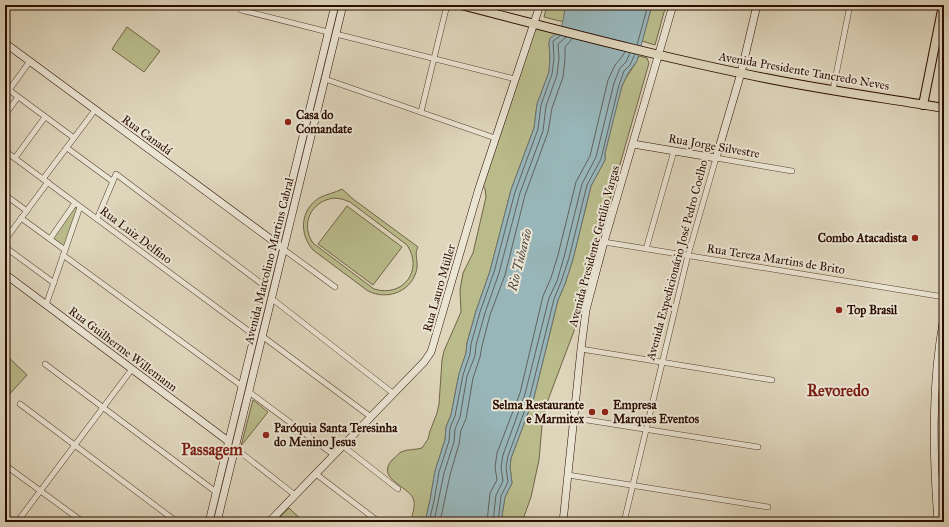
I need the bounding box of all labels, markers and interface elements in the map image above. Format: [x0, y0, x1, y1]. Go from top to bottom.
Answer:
street label: Avenida Presidente Tancredo Neves [717, 49, 890, 93]
place label: Casa do Comandate [296, 108, 352, 136]
street label: Rua Canadá [119, 112, 175, 158]
marker: Casa do Comandate [283, 117, 293, 127]
street label: Rua Jorge Silvestre [667, 131, 761, 162]
street label: Avenida Expedicionário José Pedro Coelho [643, 158, 712, 363]
street label: Avenida Presidente Getúlio Vargas [565, 164, 623, 329]
street label: Avenida Marcolino Martins Cabral [241, 176, 297, 347]
street label: Rua Luiz Delfino [97, 203, 175, 267]
water label: Rio Tubarão [504, 227, 535, 294]
place label: Combo Atacadista [818, 231, 908, 245]
marker: Combo Atacadista [910, 233, 920, 243]
street label: Rua Tereza Martins de Brito [706, 241, 846, 277]
street label: Rua Lauro Müller [420, 242, 458, 333]
place label: Top Brasil [846, 303, 898, 318]
street label: Rua Guilherme Willemann [66, 304, 180, 395]
marker: Top Brasil [834, 305, 844, 315]
district label: Revoredo [807, 381, 869, 400]
place label: Selma Restaurante e Marmitex [492, 398, 585, 426]
place label: Empresa Marques Eventos [613, 398, 700, 427]
marker: Selma Restaurante e Marmitex [587, 407, 597, 417]
marker: Empresa Marques Eventos [600, 407, 610, 417]
place label: Paróquia Santa Teresinha do Menino Jesus [274, 421, 398, 450]
marker: Paróquia Santa Teresinha do Menino Jesus [261, 430, 271, 440]
district label: Passagem [181, 440, 243, 460]

